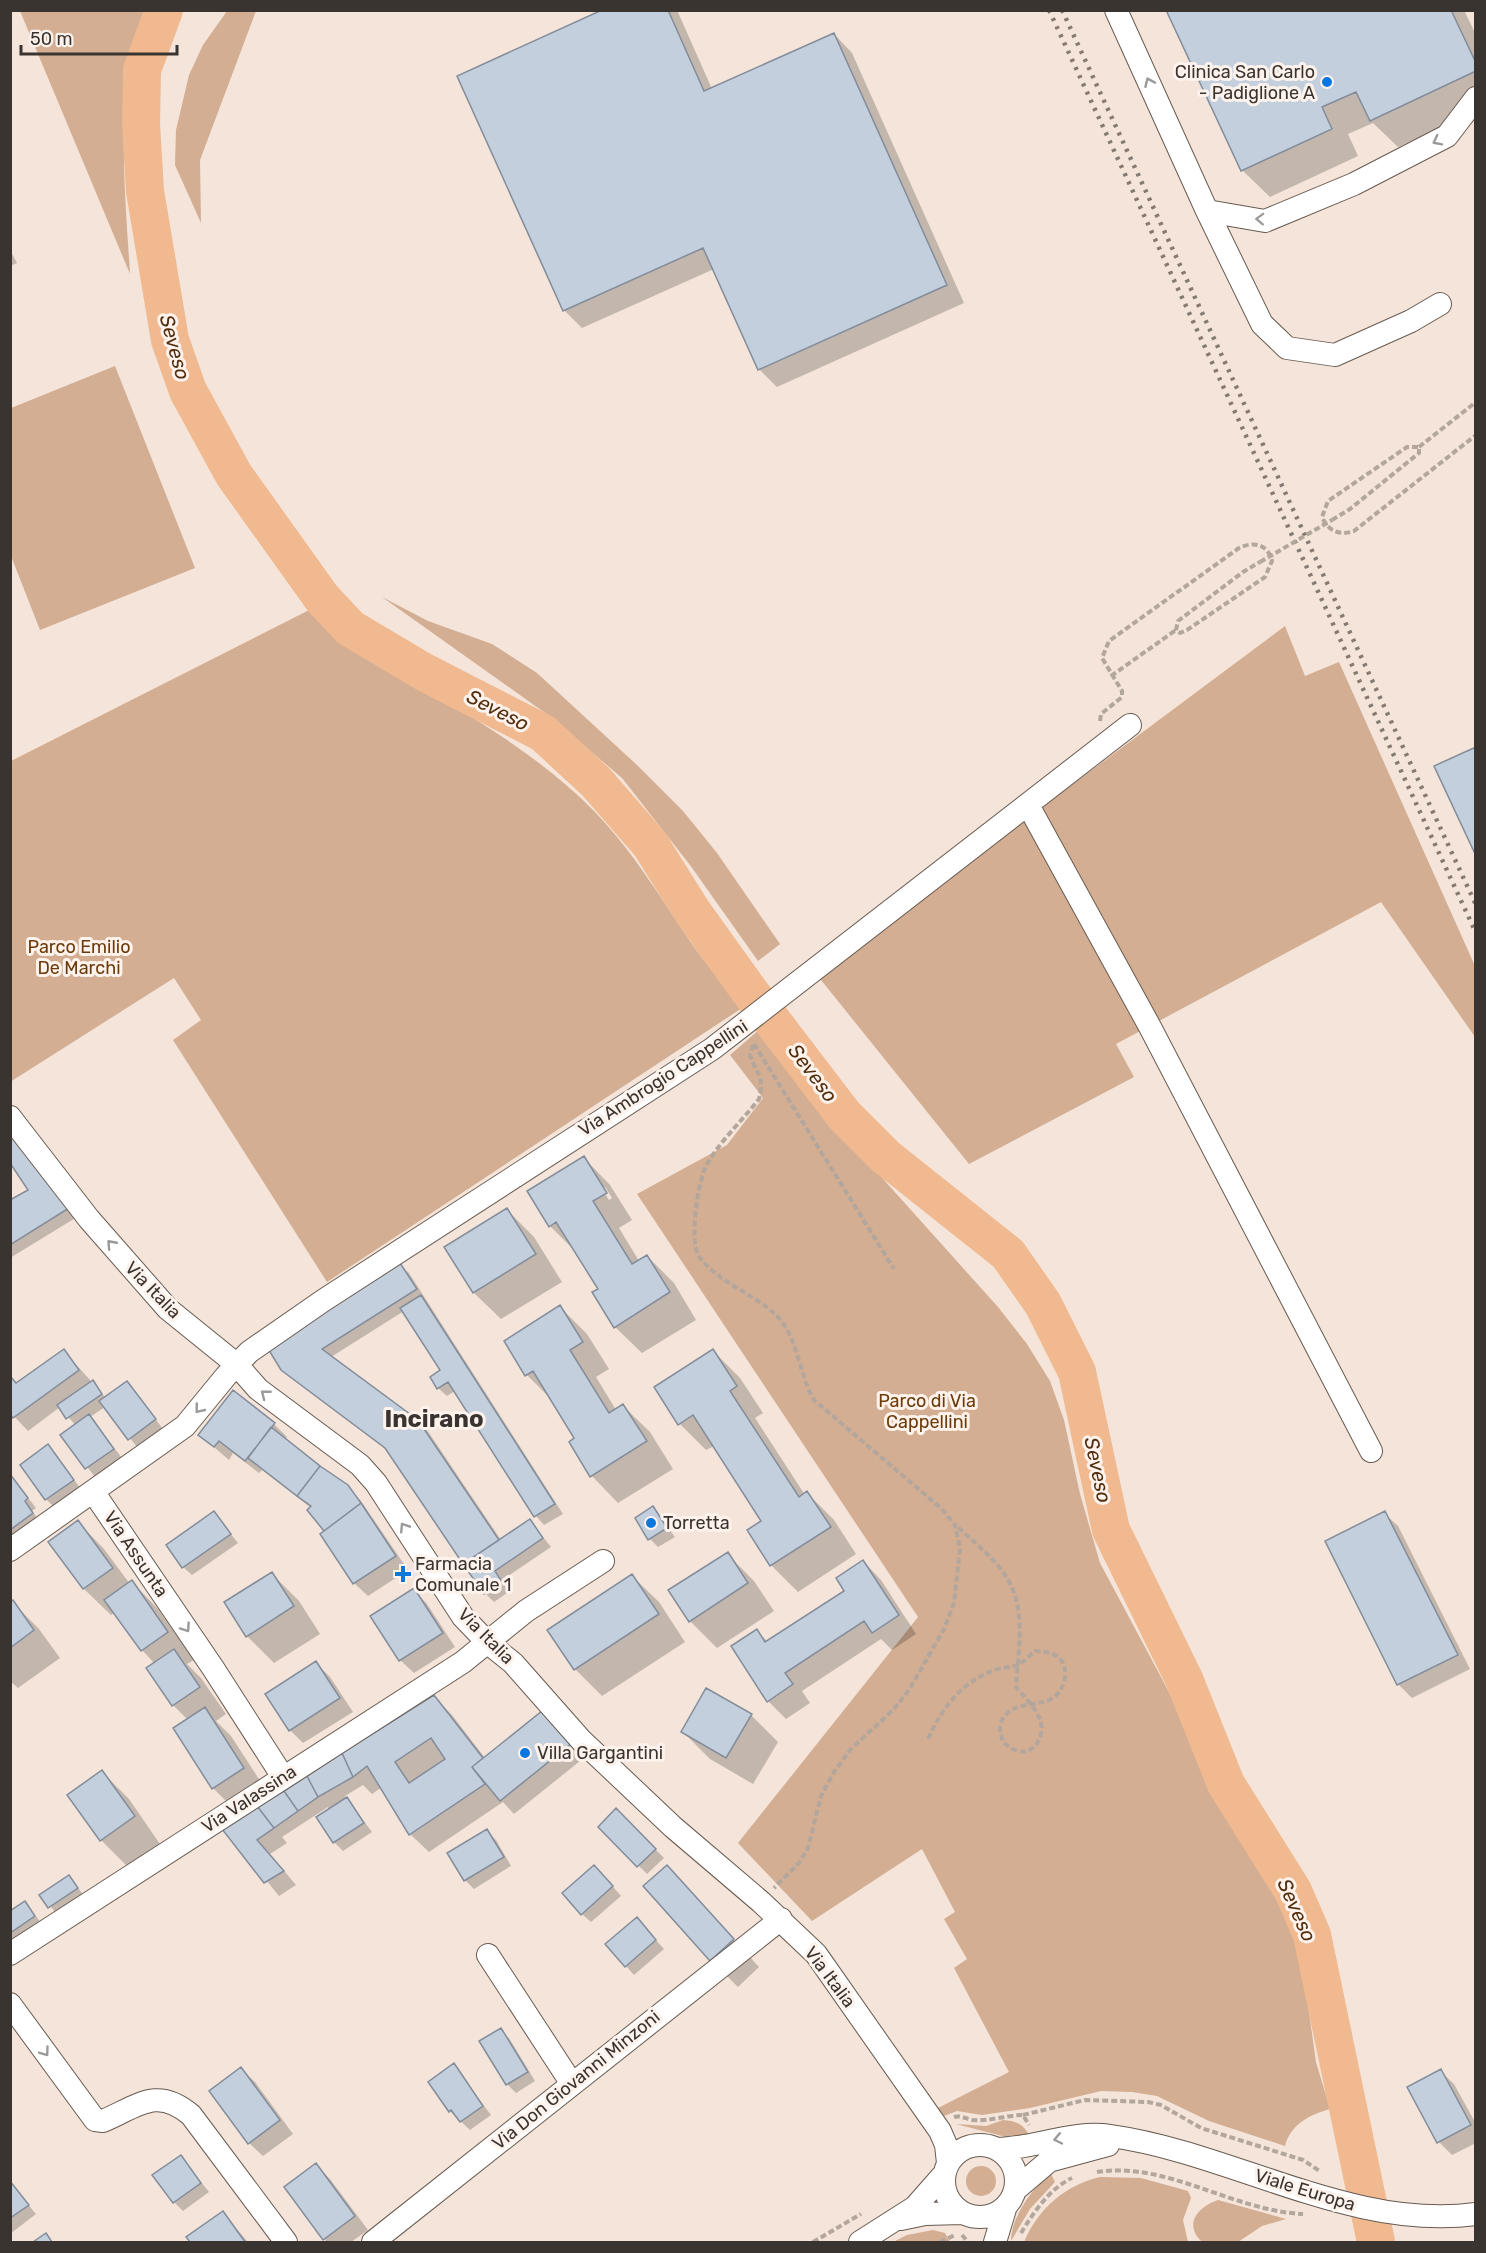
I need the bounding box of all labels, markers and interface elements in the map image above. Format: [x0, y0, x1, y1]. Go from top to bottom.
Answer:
scale bar [21, 18, 177, 56]
text: 50 m [30, 28, 73, 50]
place label: Clinica San Carlo - Padiglione A [1175, 61, 1315, 104]
marker: Clinica San Carlo - Padiglione A [1320, 75, 1334, 89]
one-way arrow [1144, 78, 1156, 89]
one-way arrow [1433, 134, 1443, 145]
one-way arrow [1255, 213, 1264, 225]
water label: Seveso [155, 312, 195, 382]
water label: Seveso [463, 684, 533, 736]
park label: Parco Emilio De Marchi [28, 936, 131, 979]
street label: Via Ambrogio Cappellini [574, 1015, 752, 1141]
water label: Seveso [783, 1039, 843, 1107]
one-way arrow [107, 1240, 118, 1251]
street label: Via Italia [120, 1257, 186, 1323]
park label: Parco di Via Cappellini [878, 1390, 976, 1433]
one-way arrow [261, 1391, 272, 1402]
one-way arrow [195, 1402, 206, 1413]
district label: Incirano [384, 1405, 484, 1433]
water label: Seveso [1079, 1435, 1117, 1505]
street label: Via Assunta [99, 1507, 173, 1601]
place label: Torretta [663, 1512, 730, 1534]
marker: Torretta [644, 1516, 658, 1530]
one-way arrow [401, 1523, 412, 1534]
place label: Farmacia Comunale 1 [415, 1553, 512, 1596]
marker: Farmacia Comunale 1 [396, 1567, 410, 1581]
street label: Via Italia [453, 1603, 519, 1669]
one-way arrow [179, 1621, 190, 1632]
place label: Villa Gargantini [537, 1742, 663, 1764]
marker: Villa Gargantini [518, 1746, 532, 1760]
street label: Via Valassina [197, 1760, 301, 1838]
water label: Seveso [1272, 1875, 1322, 1945]
street label: Via Italia [800, 1942, 860, 2012]
street label: Via Don Giovanni Minzoni [488, 2006, 664, 2154]
one-way arrow [38, 2045, 49, 2056]
one-way arrow [1054, 2132, 1064, 2145]
street label: Viale Europa [1252, 2164, 1358, 2216]

